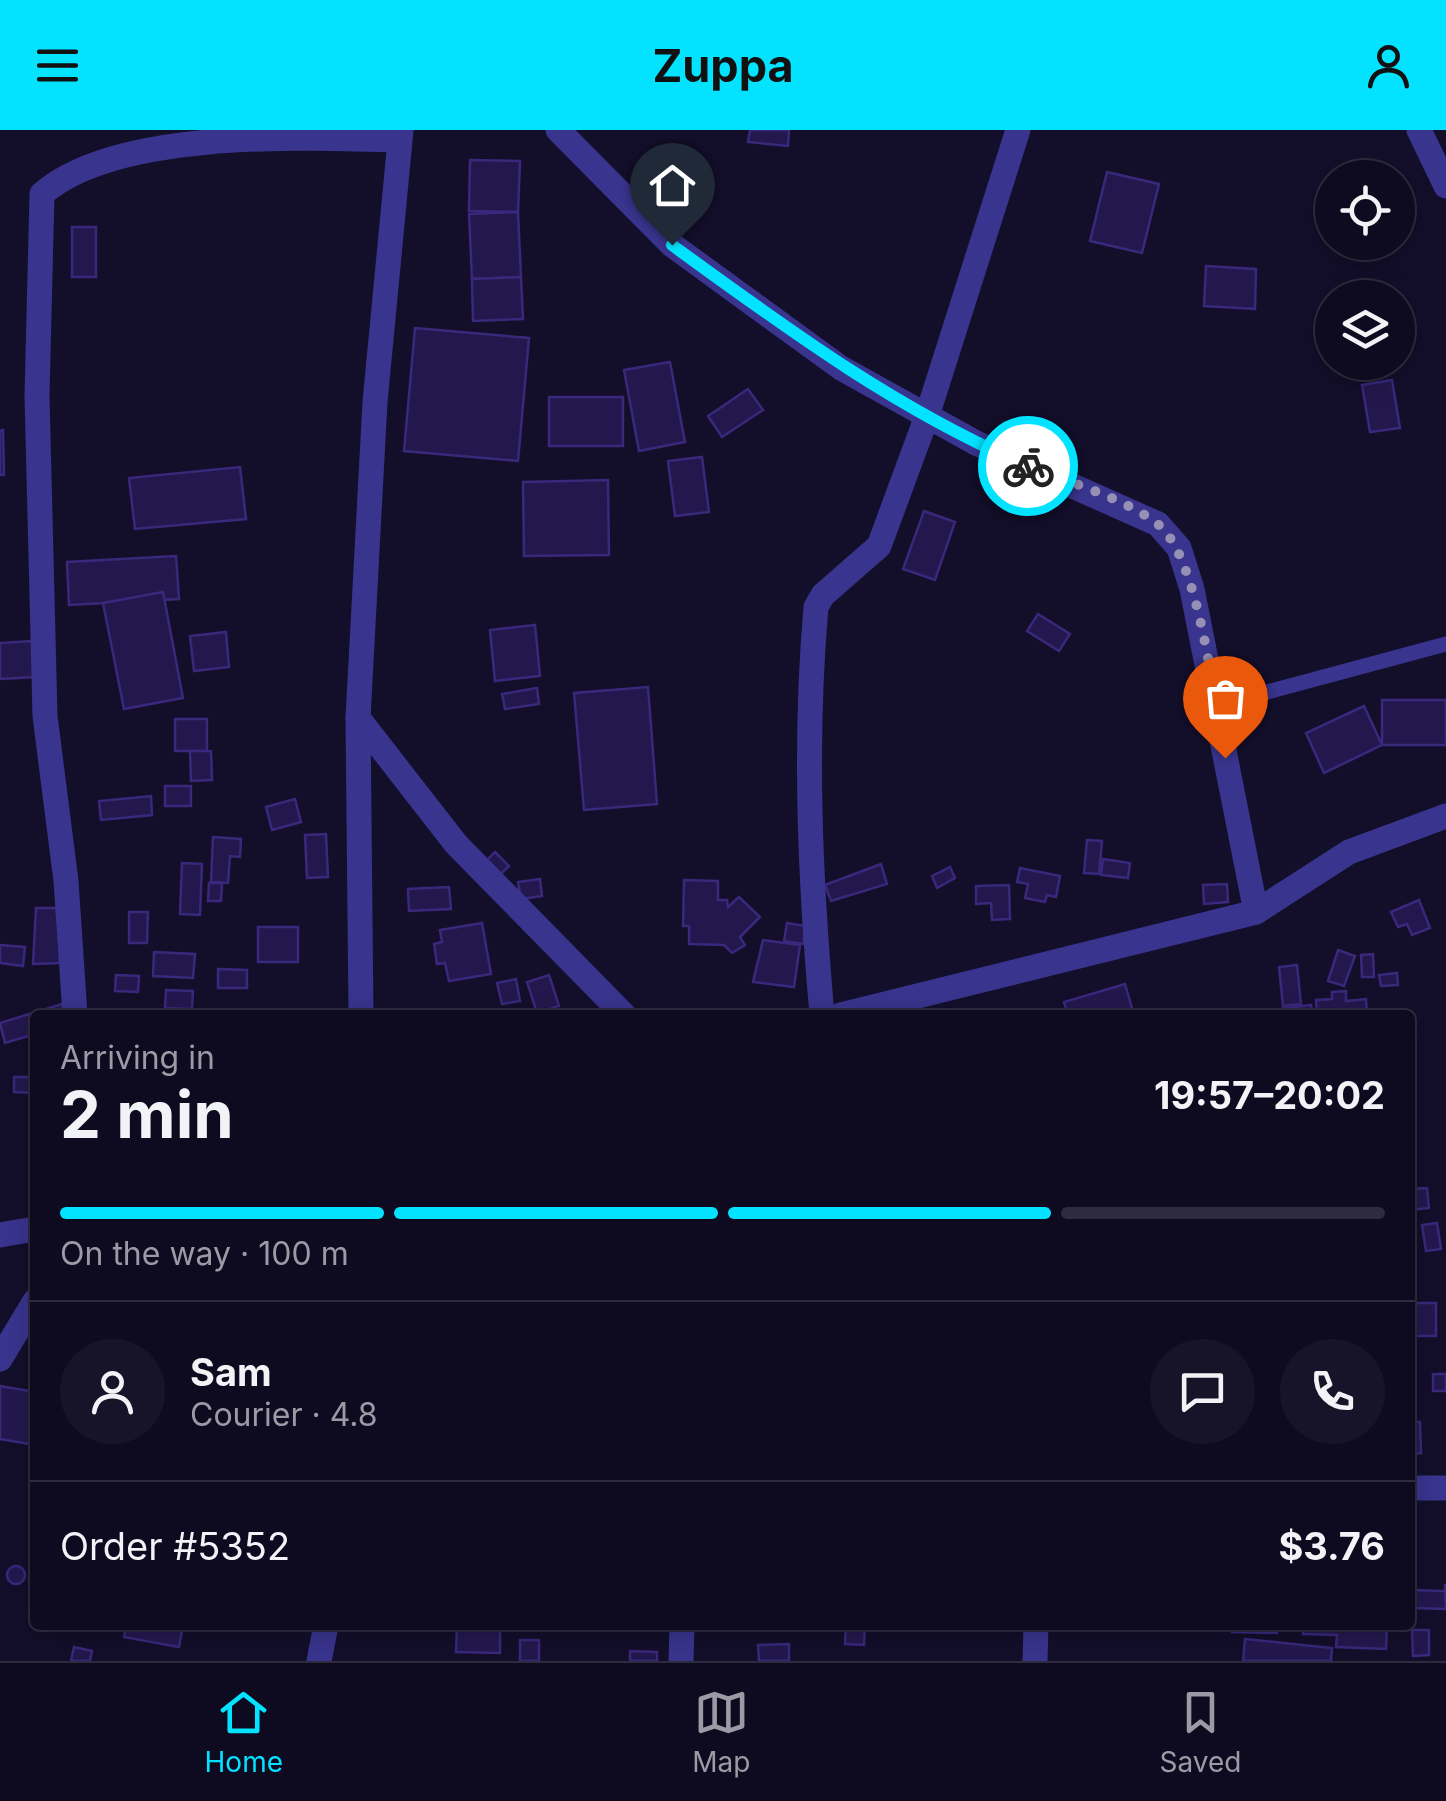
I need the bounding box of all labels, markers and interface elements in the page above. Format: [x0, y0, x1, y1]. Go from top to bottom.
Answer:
icon: menu [30, 38, 85, 93]
text: Zuppa [652, 38, 794, 93]
icon: person [1361, 38, 1416, 93]
pin [630, 143, 715, 246]
icon: home [645, 158, 700, 213]
map controls [1315, 160, 1415, 380]
button: locate [1315, 160, 1415, 260]
button: layers [1315, 280, 1415, 380]
courier [978, 416, 1078, 516]
icon: bike [1001, 439, 1056, 494]
pin [1183, 656, 1268, 759]
icon: bag [1198, 671, 1253, 726]
text: Arriving in [60, 1038, 215, 1077]
text: 19:57–20:02 [1154, 1072, 1385, 1118]
text: 2 min [60, 1075, 234, 1154]
text: On the way · 100 m [60, 1234, 349, 1273]
button: person [60, 1339, 165, 1444]
button: chat [1150, 1339, 1255, 1444]
button: phone [1280, 1339, 1385, 1444]
text: Sam [190, 1349, 272, 1395]
text: Courier · 4.8 [190, 1395, 378, 1434]
text: Order #5352 [60, 1523, 290, 1569]
text: $3.76 [1278, 1523, 1385, 1569]
tab: Home [205, 1685, 283, 1779]
tab: Map [692, 1685, 750, 1779]
tab: Saved [1159, 1685, 1241, 1779]

